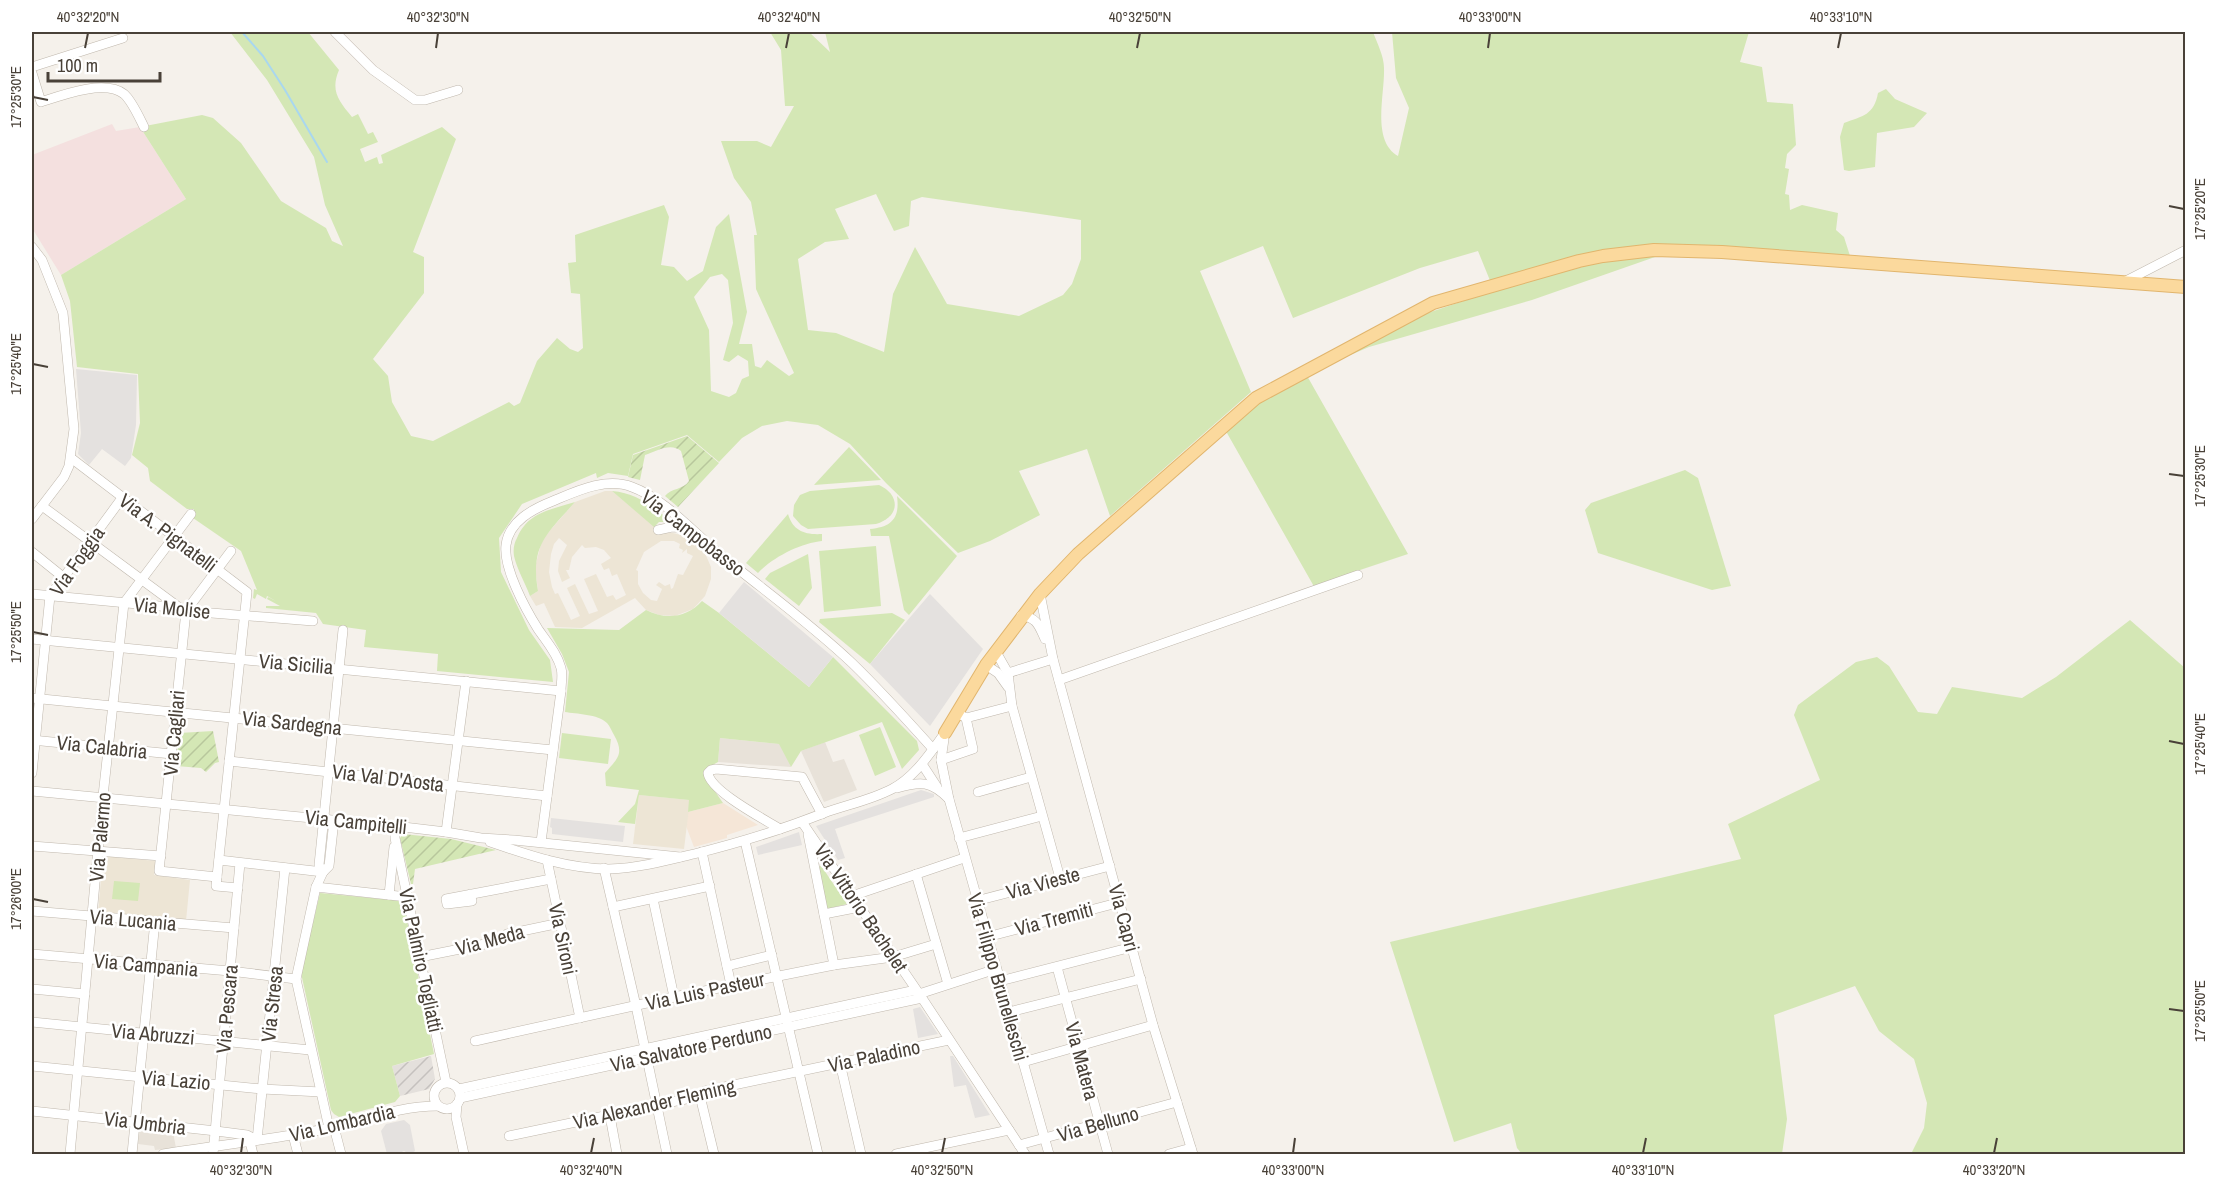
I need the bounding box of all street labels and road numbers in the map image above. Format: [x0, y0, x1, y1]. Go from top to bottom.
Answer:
street label: Via Campobasso [636, 483, 751, 582]
street label: Via A. Pignatelli [114, 487, 223, 578]
street label: Via Foggia [43, 521, 110, 601]
street label: Via Molise [132, 590, 212, 625]
street label: Via Sicilia [258, 647, 334, 680]
street label: Via Cagliari [156, 689, 191, 777]
street label: Via Sardegna [241, 704, 343, 741]
street label: Via Calabria [55, 728, 149, 765]
street label: Via Val D'Aosta [330, 757, 446, 798]
street label: Via Palermo [82, 791, 117, 883]
street label: Via Campitelli [304, 803, 409, 840]
street label: Via Vittorio Bachelet [808, 838, 915, 978]
street label: Via Vieste [1003, 860, 1083, 905]
street label: Via Capri [1103, 881, 1146, 955]
street label: Via Palmiro Togliatti [393, 885, 450, 1035]
street label: Via Filippo Brunelleschi [962, 890, 1035, 1064]
street label: Via Tremiti [1012, 895, 1096, 942]
street label: Via Sironi [543, 901, 584, 977]
street label: Via Lucania [88, 902, 178, 937]
street label: Via Meda [453, 917, 527, 962]
street label: Via Campania [93, 946, 199, 983]
street label: Via Pescara [209, 963, 244, 1054]
street label: Via Stresa [254, 965, 289, 1043]
street label: Via Luis Pasteur [643, 965, 767, 1016]
street label: Via Abruzzi [110, 1016, 196, 1051]
street label: Via Salvatore Perduno [608, 1017, 774, 1078]
street label: Via Matera [1059, 1019, 1106, 1103]
street label: Via Paladino [825, 1033, 923, 1078]
street label: Via Lazio [140, 1063, 212, 1096]
street label: Via Alexander Fleming [570, 1072, 738, 1135]
street label: Via Lombardia [287, 1097, 397, 1148]
street label: Via Belluno [1054, 1099, 1142, 1148]
street label: Via Umbria [102, 1104, 188, 1141]

